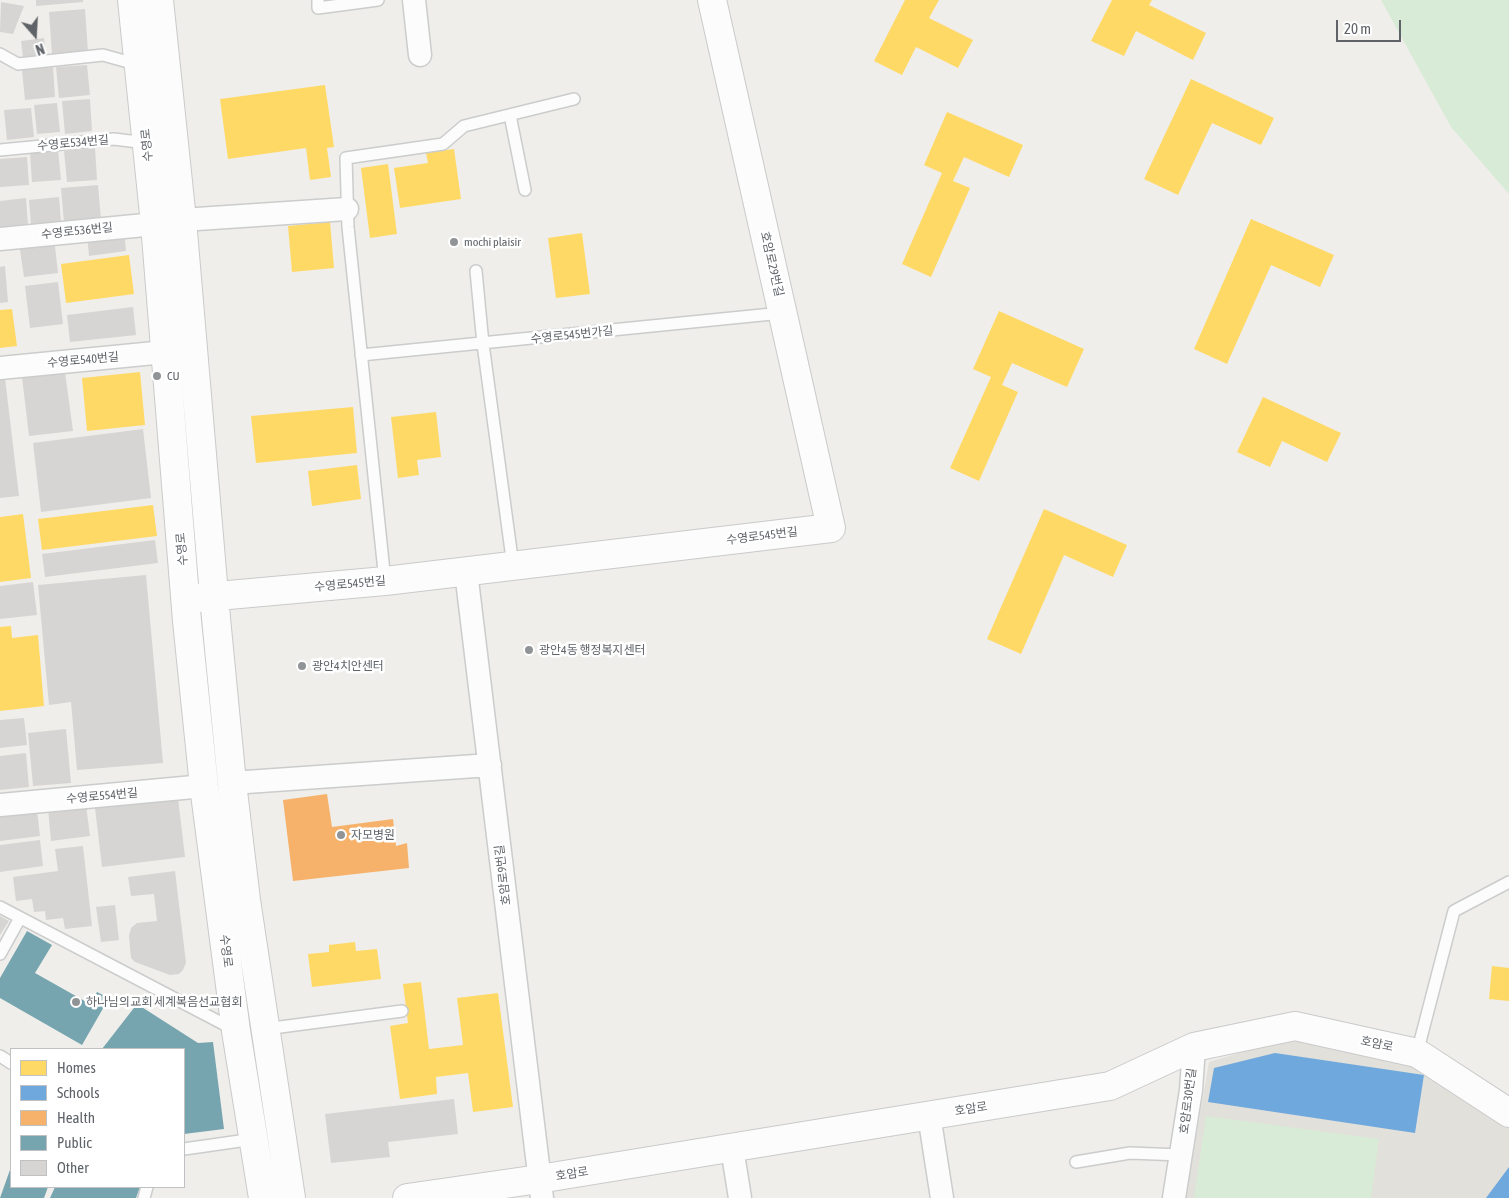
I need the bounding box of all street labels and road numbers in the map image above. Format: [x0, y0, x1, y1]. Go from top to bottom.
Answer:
street label: 수영로 [138, 128, 156, 162]
street label: 수영로534번길 [36, 133, 110, 153]
street label: 수영로536번길 [40, 220, 114, 242]
street label: 호암로29번길 [758, 230, 786, 298]
street label: 수영로545번가길 [530, 323, 614, 347]
street label: 수영로540번길 [46, 350, 120, 370]
street label: 수영로545번길 [725, 524, 799, 548]
street label: 수영로 [173, 532, 191, 566]
street label: 수영로545번길 [313, 574, 387, 594]
street label: 수영로554번길 [65, 786, 139, 806]
street label: 호암로9번길 [492, 844, 514, 906]
street label: 수영로 [217, 934, 235, 968]
street label: 호암로 [1359, 1034, 1395, 1054]
street label: 호암로30번길 [1177, 1067, 1199, 1135]
street label: 호암로 [954, 1099, 988, 1119]
street label: 호암로 [555, 1164, 589, 1184]

